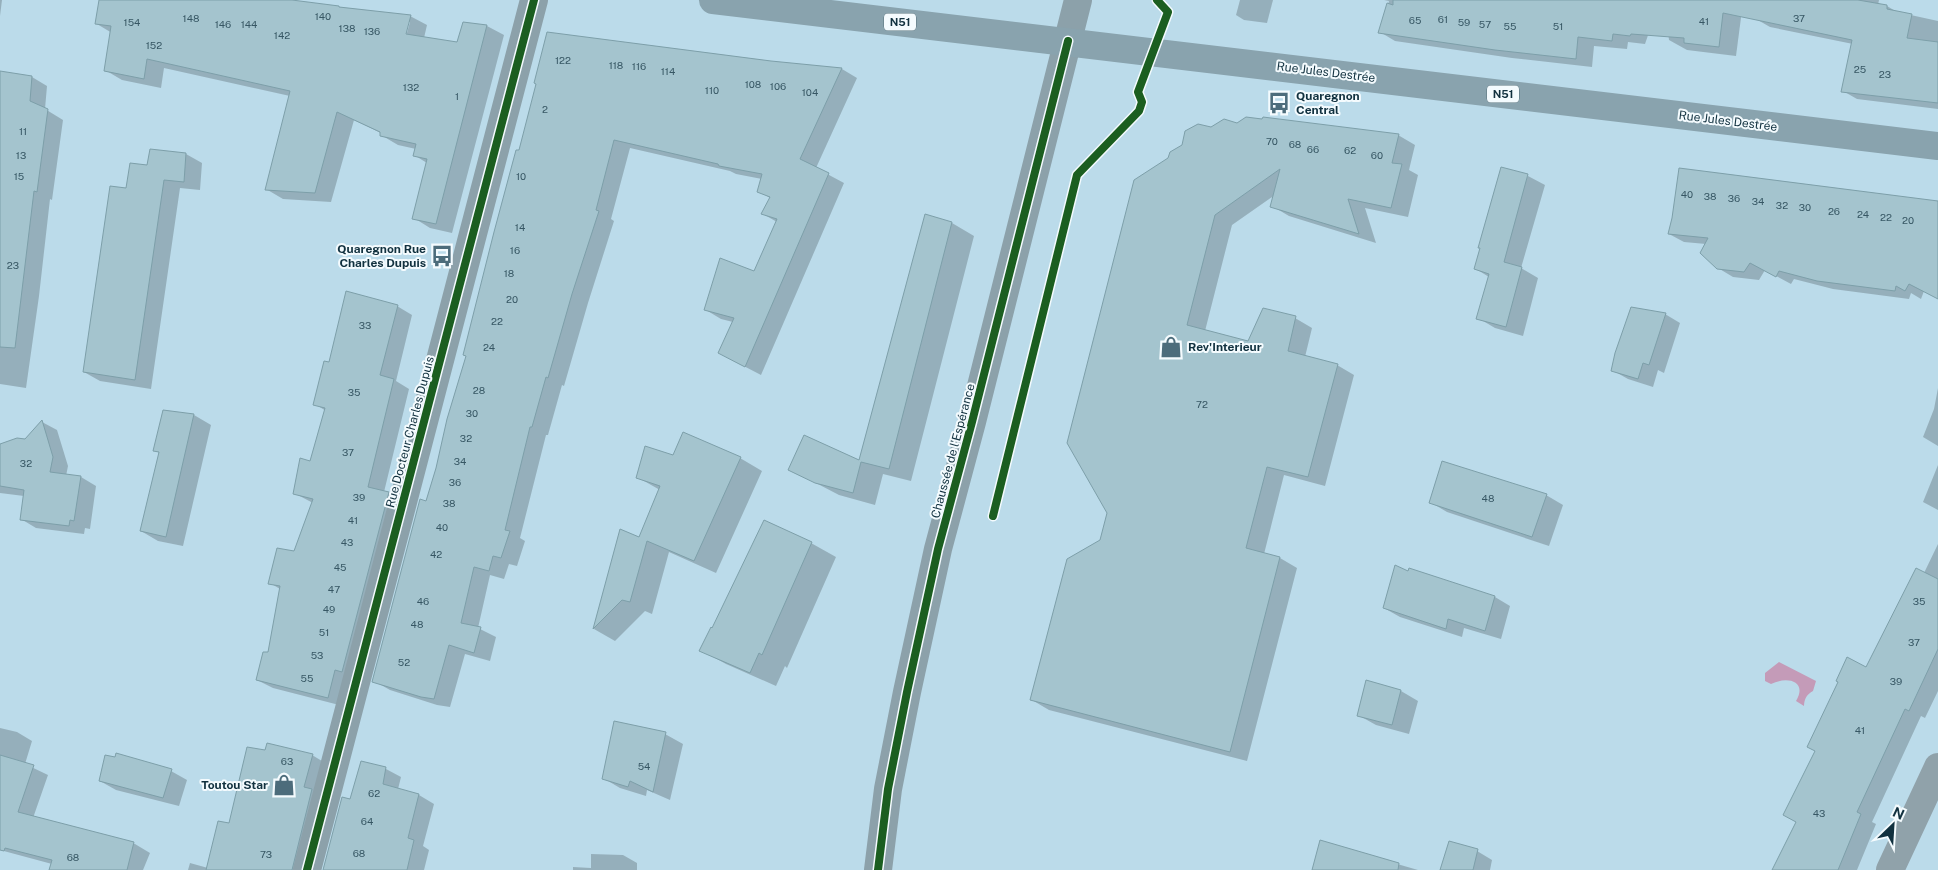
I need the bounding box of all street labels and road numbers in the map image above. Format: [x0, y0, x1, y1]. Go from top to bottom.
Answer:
road number: N51 [884, 14, 916, 31]
street label: Rue Jules Destrée [1276, 59, 1376, 85]
road number: N51 [1487, 86, 1519, 102]
street label: Rue Jules Destrée [1678, 108, 1778, 134]
street label: Rue Docteur Charles Dupuis [383, 355, 437, 509]
street label: Chaussée de l'Espérance [928, 382, 978, 520]

